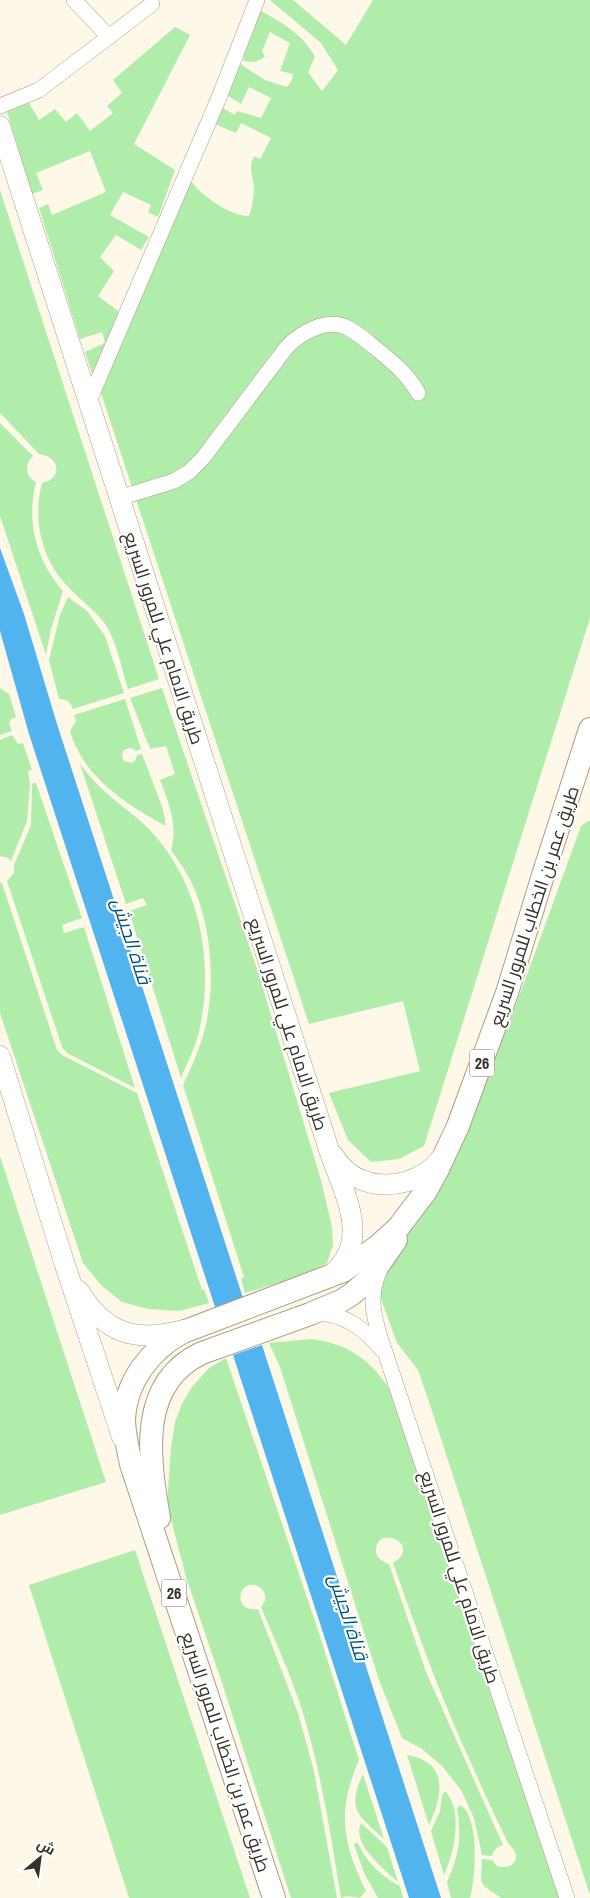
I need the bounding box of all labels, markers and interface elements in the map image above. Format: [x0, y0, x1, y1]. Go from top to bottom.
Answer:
street label: طريق الامام علي للمرور السريع [116, 528, 210, 748]
street label: طريق عمر بن الخطاب للمرور السريع [483, 783, 585, 1029]
water label: قناة الجيش [106, 895, 159, 989]
street label: طريق الامام علي للمرور السريع [240, 914, 334, 1134]
road number: 26 [470, 1050, 494, 1076]
street label: طريق الامام علي للمرور السريع [412, 1467, 506, 1687]
water label: قناة الجيش [323, 1571, 376, 1665]
road number: 26 [162, 1580, 186, 1606]
street label: طريق عمر بن الخطاب للمرور السريع [175, 1629, 277, 1875]
north arrow [15, 1833, 65, 1883]
text: ش [34, 1834, 59, 1859]

